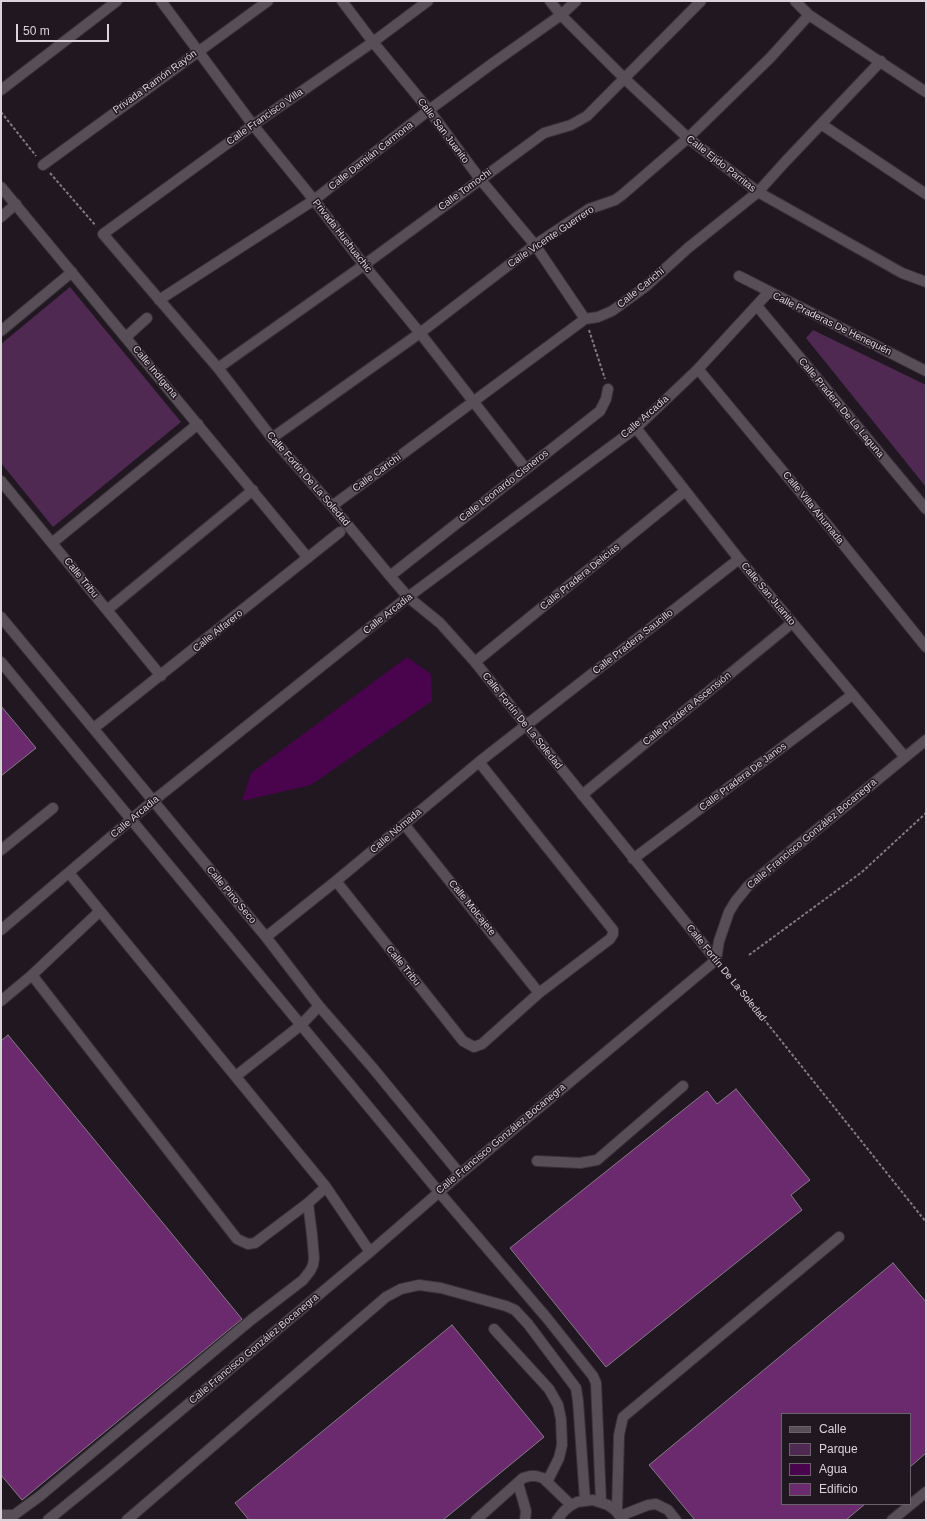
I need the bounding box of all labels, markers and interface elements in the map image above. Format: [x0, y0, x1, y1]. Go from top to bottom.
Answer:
scale bar [18, 16, 111, 42]
text: 50 m [23, 24, 50, 38]
street label: Privada Ramón Rayón [111, 48, 199, 116]
street label: Calle Francisco Villa [225, 86, 305, 148]
street label: Calle San Juanito [415, 96, 471, 166]
street label: Calle Damián Carmona [326, 119, 416, 193]
street label: Calle Ejido Parritas [684, 133, 758, 195]
street label: Calle Tomochi [436, 167, 494, 213]
street label: Privada Huehuachic [310, 197, 374, 275]
street label: Calle Vicente Guerrero [506, 204, 596, 270]
street label: Calle Carichí [615, 265, 667, 311]
street label: Calle Praderas De Henequén [771, 290, 893, 358]
street label: Calle Indígena [130, 343, 180, 401]
street label: Calle Pradera De La Laguna [796, 356, 886, 460]
street label: Calle Arcadia [619, 393, 671, 441]
street label: Calle Fortín De La Soledad [264, 430, 352, 528]
street label: Calle Leonardo Cisneros [457, 447, 551, 525]
street label: Calle Carichí [350, 451, 404, 495]
street label: Calle Villa Ahumada [780, 469, 846, 547]
street label: Calle Pradera Delicias [538, 541, 622, 613]
street label: Calle Tribu [61, 556, 101, 600]
street label: Calle San Juanito [738, 560, 798, 628]
street label: Calle Arcadia [361, 591, 415, 637]
street label: Calle Alfarero [191, 607, 245, 655]
street label: Calle Pradera Saucillo [590, 607, 676, 677]
street label: Calle Fortín De La Soledad [479, 670, 565, 772]
street label: Calle Pradera Ascensión [640, 670, 734, 748]
street label: Calle Pradera De Janos [697, 740, 789, 814]
street label: Calle Francisco González Bocanegra [745, 776, 879, 892]
street label: Calle Arcadia [108, 793, 162, 841]
street label: Calle Nómada [368, 806, 424, 856]
street label: Calle Pino Seco [204, 864, 258, 926]
street label: Calle Molcajete [446, 878, 498, 938]
street label: Calle Fortín De La Soledad [683, 922, 769, 1024]
street label: Calle Tribu [383, 944, 423, 988]
street label: Calle Francisco González Bocanegra [434, 1081, 568, 1197]
street label: Calle Francisco González Bocanegra [187, 1291, 321, 1407]
legend [781, 1413, 911, 1505]
text: Calle [819, 1422, 846, 1436]
text: Parque [819, 1442, 858, 1456]
text: Agua [819, 1462, 847, 1476]
text: Edificio [819, 1482, 858, 1496]

